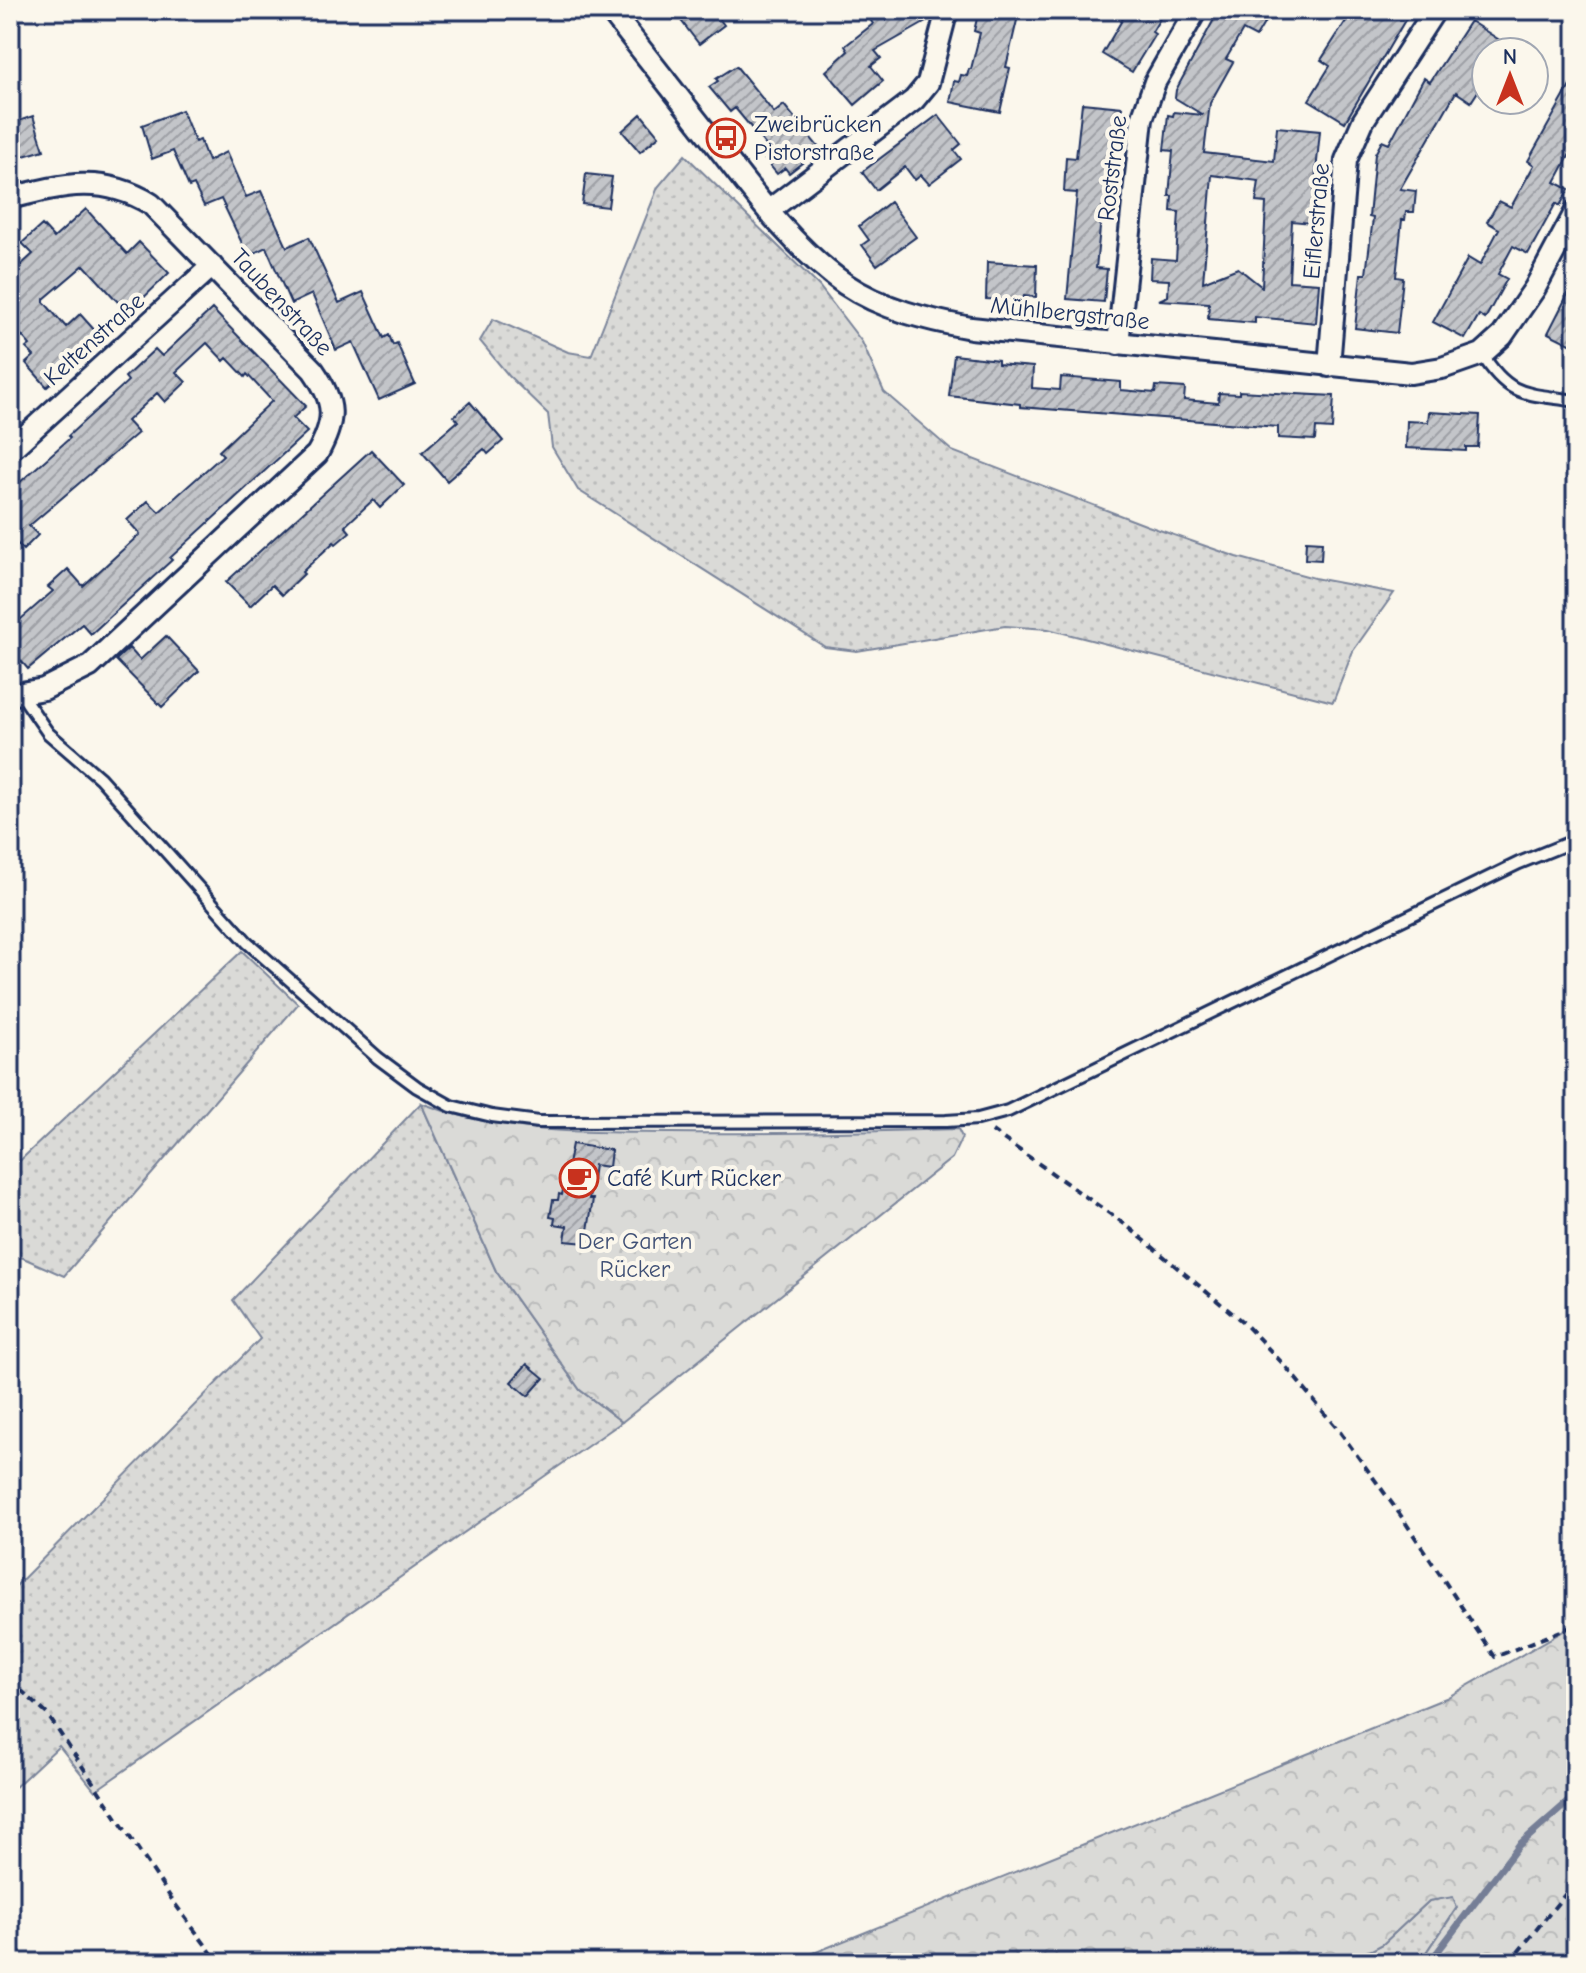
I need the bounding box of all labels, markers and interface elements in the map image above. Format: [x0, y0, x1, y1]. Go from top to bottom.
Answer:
north arrow [1470, 36, 1550, 116]
text: N [1503, 44, 1517, 70]
place label: Zweibrücken Pistorstraße [754, 110, 882, 166]
street label: Roststraße [1092, 114, 1132, 222]
bus stop icon: Zweibrücken Pistorstraße [705, 117, 747, 159]
street label: Eiflerstraße [1297, 162, 1335, 280]
street label: Taubenstraße [225, 243, 339, 361]
street label: Keltenstraße [38, 287, 150, 391]
street label: Mühlbergstraße [989, 291, 1151, 335]
cafe icon: Café Kurt Rücker [558, 1157, 600, 1199]
place label: Café Kurt Rücker [607, 1164, 782, 1192]
park label: Der Garten Rücker [577, 1227, 693, 1283]

